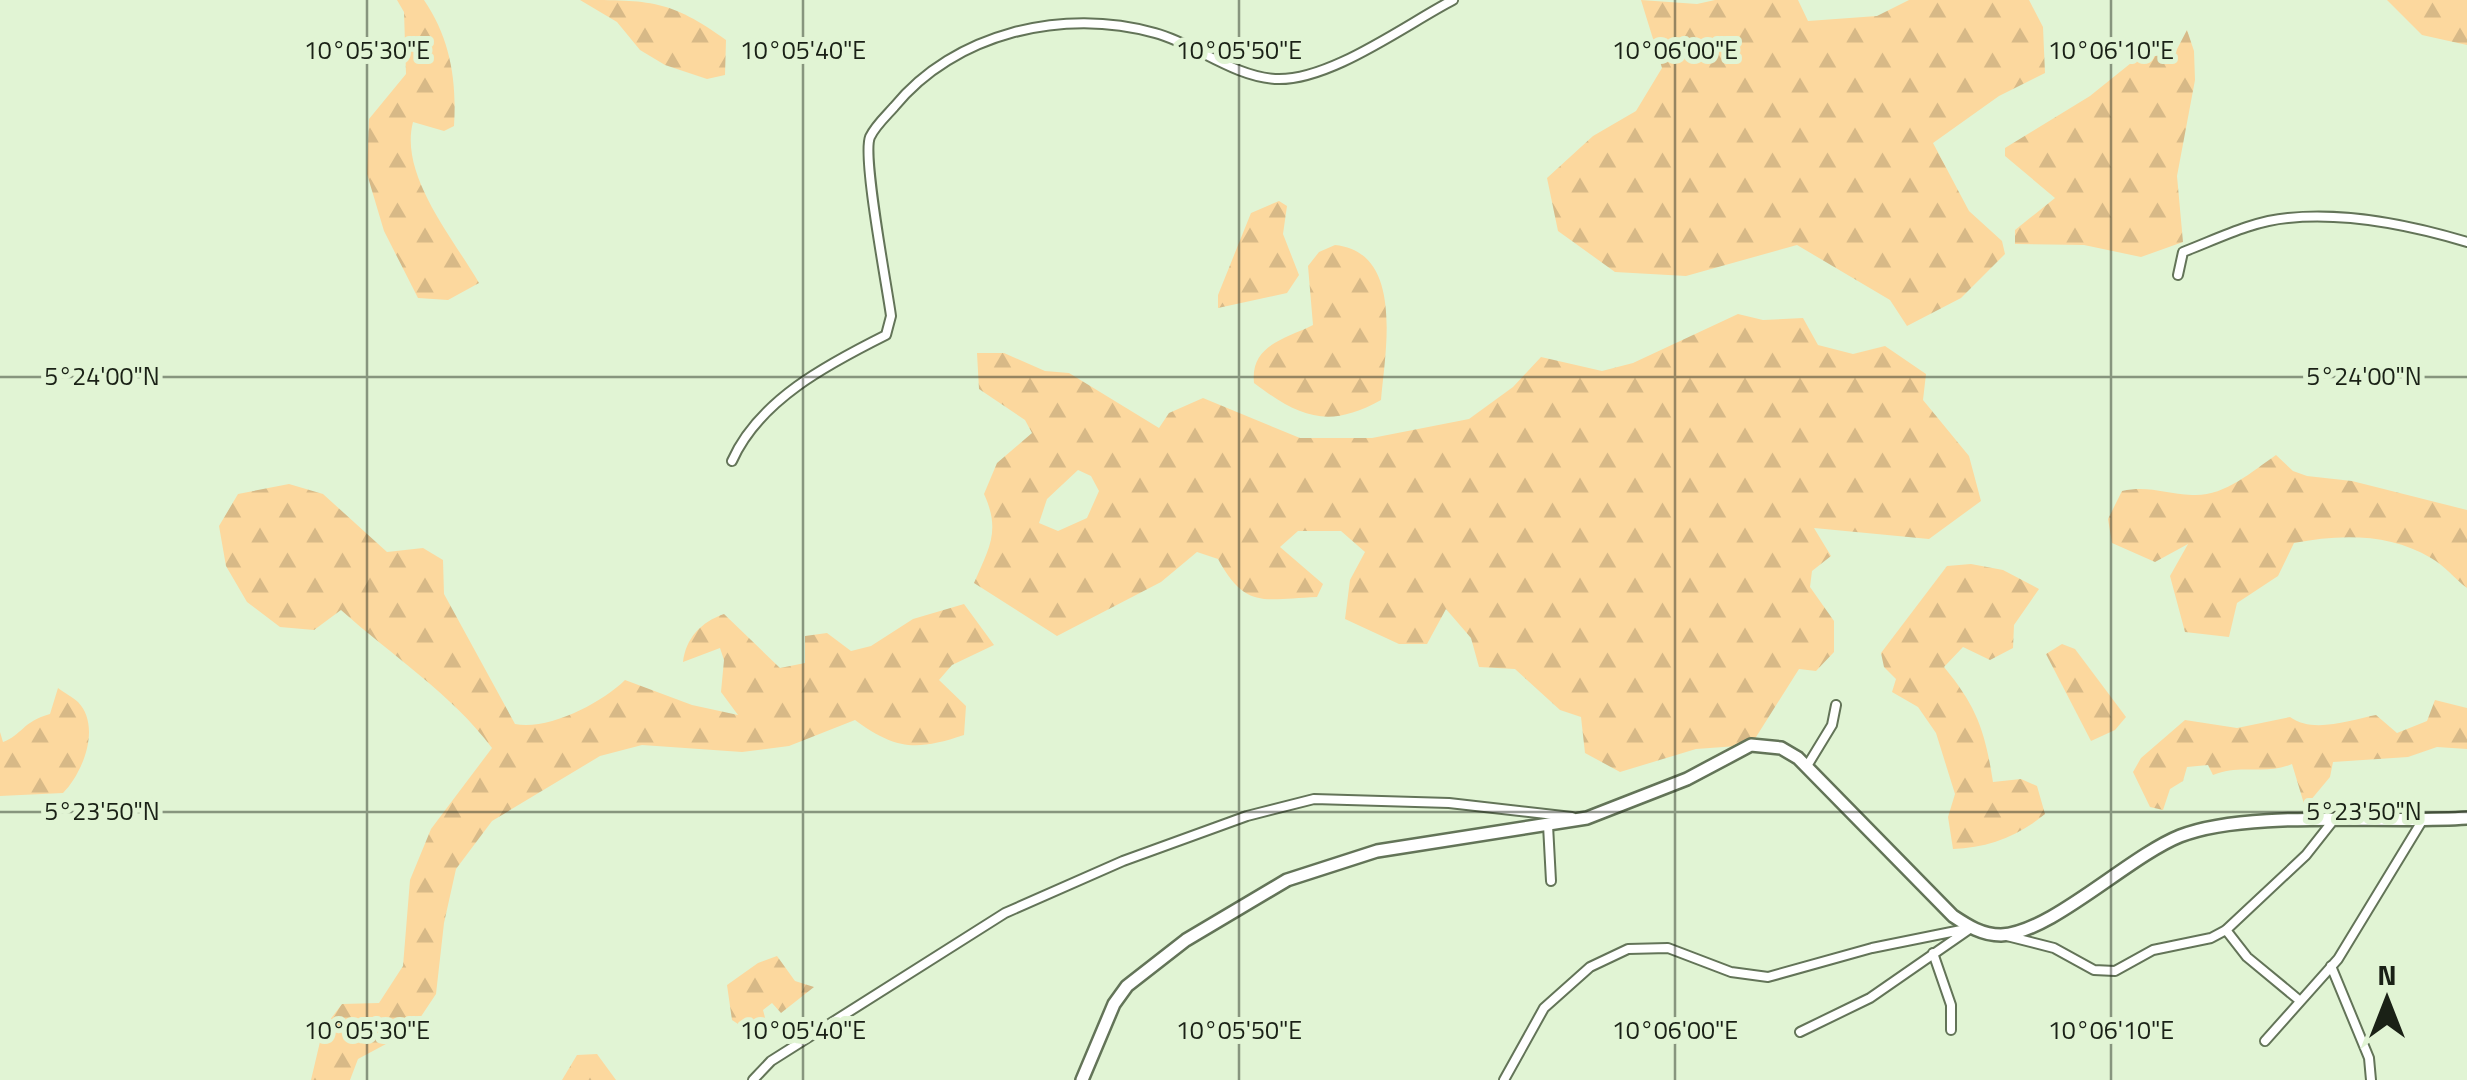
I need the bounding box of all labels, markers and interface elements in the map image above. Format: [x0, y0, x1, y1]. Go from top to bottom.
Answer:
text: 10°05'30"E [304, 31, 430, 69]
text: 10°05'40"E [740, 31, 866, 69]
text: 10°05'50"E [1176, 31, 1302, 69]
text: 10°06'00"E [1612, 31, 1738, 69]
text: 10°06'10"E [2048, 31, 2174, 69]
text: 5°24'00"N [44, 357, 160, 395]
text: 5°24'00"N [2306, 357, 2422, 395]
text: 5°23'50"N [44, 792, 160, 830]
text: 5°23'50"N [2306, 792, 2422, 830]
north arrow [2337, 950, 2437, 1050]
text: N [2377, 953, 2397, 996]
text: 10°05'30"E [304, 1011, 430, 1049]
text: 10°05'40"E [740, 1011, 866, 1049]
text: 10°05'50"E [1176, 1011, 1302, 1049]
text: 10°06'00"E [1612, 1011, 1738, 1049]
text: 10°06'10"E [2048, 1011, 2174, 1049]

